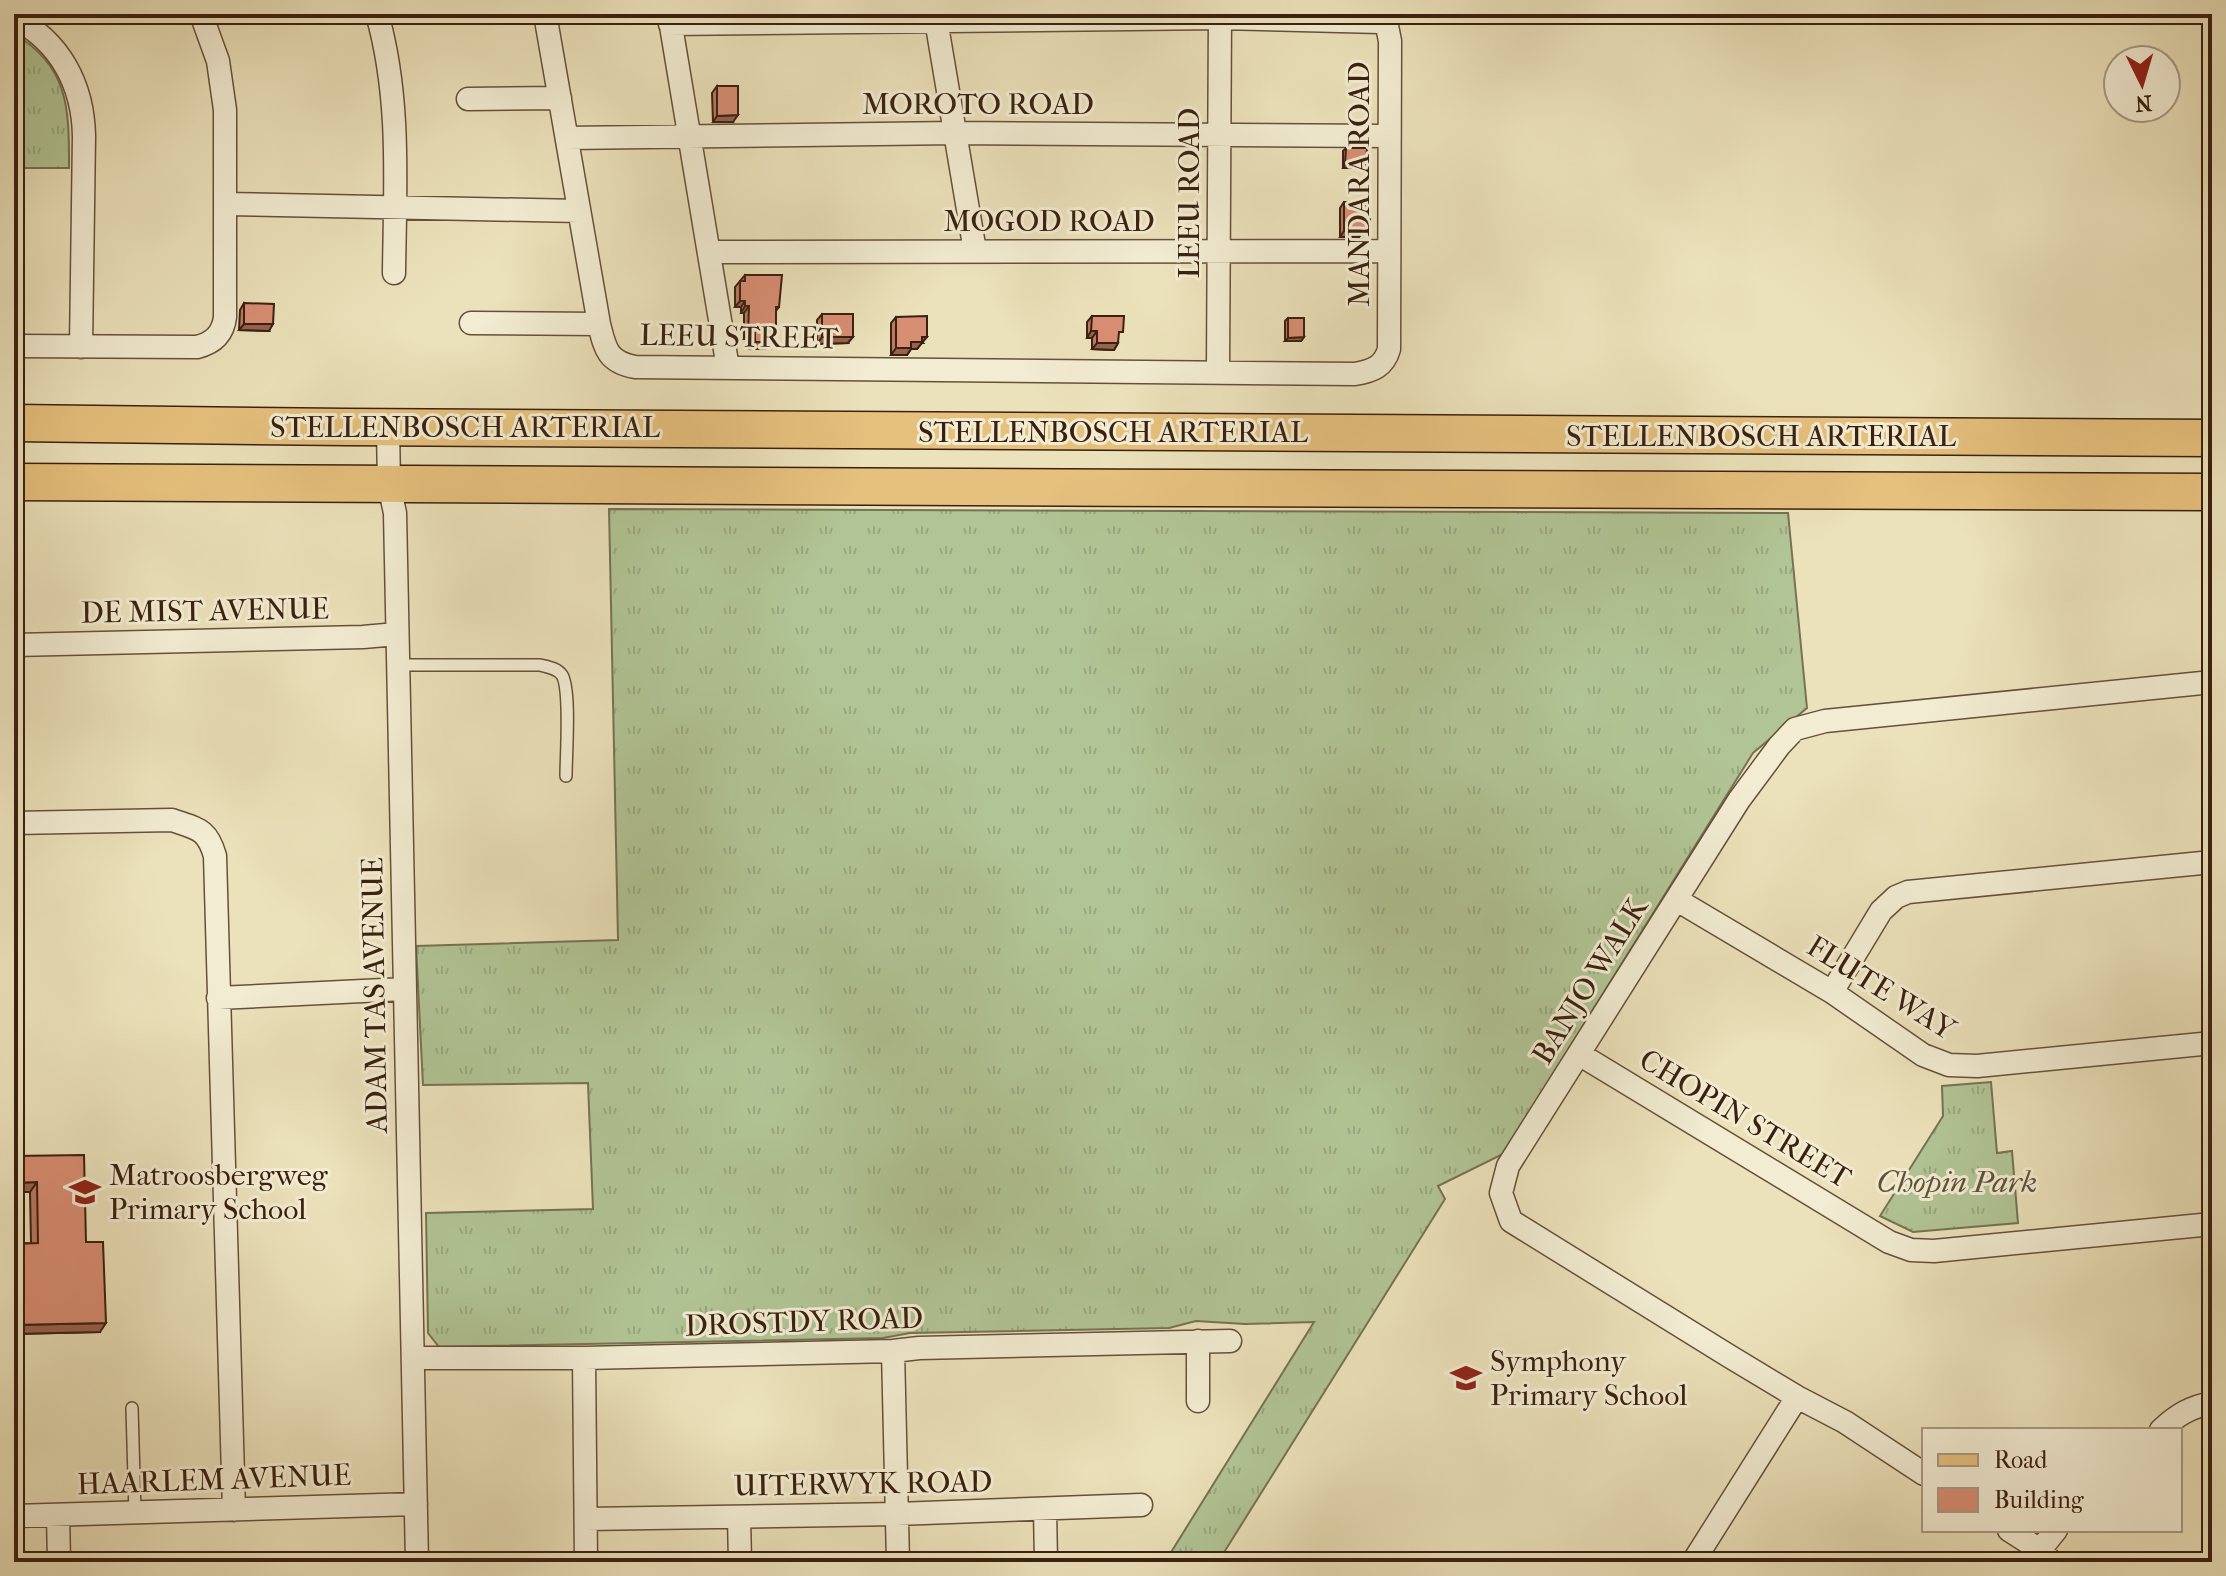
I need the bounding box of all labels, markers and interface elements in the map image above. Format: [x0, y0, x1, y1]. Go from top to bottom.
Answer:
north arrow [2102, 44, 2182, 124]
street label: MANDARA ROAD [1342, 61, 1377, 307]
street label: MOROTO ROAD [862, 87, 1094, 122]
text: N [2134, 89, 2153, 117]
street label: LEEU ROAD [1172, 108, 1207, 278]
street label: MOGOD ROAD [943, 204, 1155, 239]
street label: LEEU STREET [639, 318, 839, 356]
street label: STELLENBOSCH ARTERIAL [270, 410, 660, 445]
street label: STELLENBOSCH ARTERIAL [918, 415, 1308, 450]
street label: STELLENBOSCH ARTERIAL [1566, 419, 1956, 454]
street label: DE MIST AVENUE [80, 591, 330, 631]
street label: ADAM TAS AVENUE [355, 857, 395, 1134]
street label: BANJO WALK [1525, 890, 1656, 1071]
street label: FLUTE WAY [1800, 929, 1963, 1048]
street label: CHOPIN STREET [1633, 1042, 1858, 1196]
place label: Matroosbergweg Primary School [109, 1158, 329, 1227]
park label: Chopin Park [1877, 1165, 2037, 1200]
school or university icon: Matroosbergweg Primary School [68, 1175, 102, 1209]
street label: DROSTDY ROAD [684, 1300, 924, 1344]
place label: Symphony Primary School [1490, 1344, 1688, 1413]
school or university icon: Symphony Primary School [1449, 1361, 1483, 1395]
legend [1922, 1428, 2182, 1532]
text: Road [1994, 1446, 2048, 1474]
street label: HAARLEM AVENUE [76, 1458, 352, 1502]
street label: UITERWYK ROAD [733, 1464, 993, 1504]
text: Building [1994, 1486, 2085, 1514]

